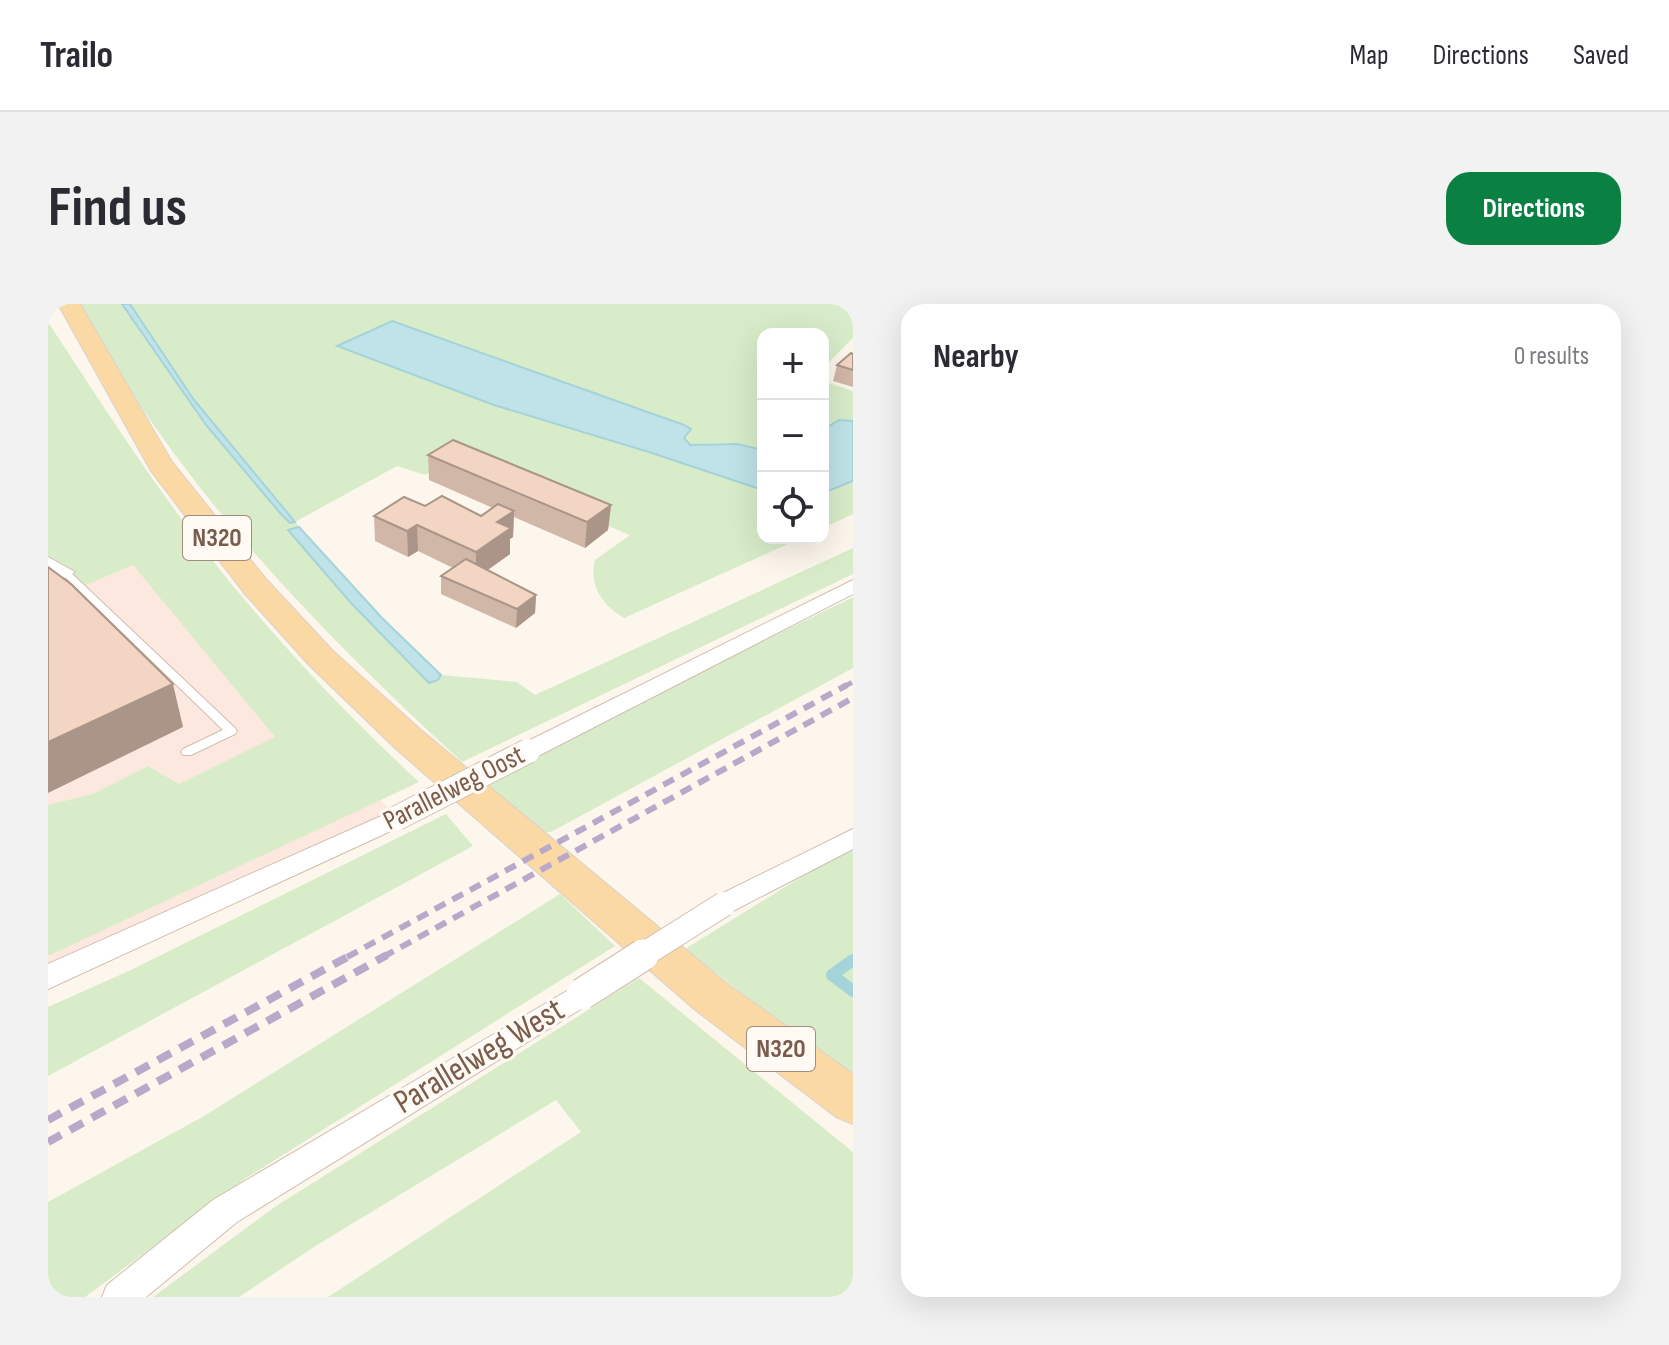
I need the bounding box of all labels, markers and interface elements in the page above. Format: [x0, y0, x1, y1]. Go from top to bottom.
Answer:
text: Trailo [40, 33, 113, 78]
text: Map [1350, 39, 1389, 72]
text: Directions [1433, 39, 1529, 72]
text: Saved [1573, 39, 1629, 72]
button: Directions [1446, 172, 1621, 245]
text: Find us [48, 175, 187, 242]
map controls [757, 328, 829, 544]
button: + [757, 328, 829, 400]
text: Nearby [933, 336, 1019, 377]
text: 0 results [1514, 341, 1589, 372]
button: − [757, 400, 829, 472]
button: locate [757, 472, 829, 544]
road number: N320 [183, 516, 251, 560]
street label: Parallelweg Oost [378, 738, 530, 838]
street label: Parallelweg West [386, 989, 572, 1123]
road number: N320 [747, 1027, 815, 1071]

